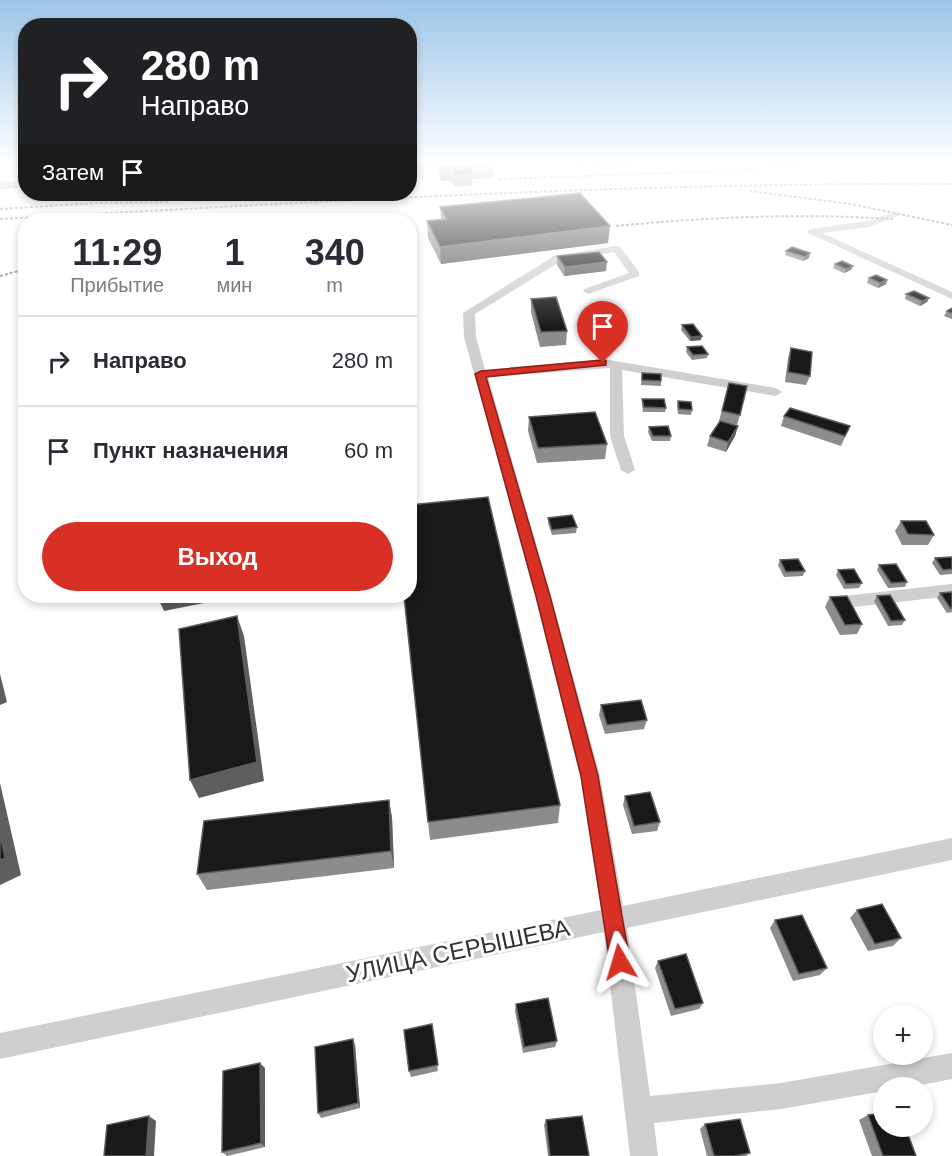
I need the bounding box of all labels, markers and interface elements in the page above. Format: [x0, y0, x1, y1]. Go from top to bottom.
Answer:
icon: right [42, 42, 120, 120]
text: 280 m [141, 42, 260, 89]
text: Направо [141, 91, 249, 121]
icon: arrive [116, 156, 149, 189]
text: Затем [42, 160, 104, 185]
text: 11:29 [72, 232, 162, 273]
text: 1 [224, 232, 244, 273]
text: 340 [305, 232, 365, 273]
text: Прибытие [70, 274, 164, 296]
text: мин [216, 274, 252, 296]
text: m [326, 274, 343, 296]
pin [577, 301, 628, 363]
icon: arrive [586, 310, 619, 343]
icon: right [42, 345, 75, 378]
text: Направо [93, 348, 187, 373]
text: 280 m [332, 348, 393, 373]
icon: arrive [42, 435, 75, 468]
text: Пункт назначения [93, 438, 289, 463]
text: 60 m [344, 438, 393, 463]
button: Выход [42, 522, 393, 591]
street label: УЛИЦА СЕРЫШЕВА [344, 914, 572, 987]
position arrow [588, 930, 652, 994]
map controls [873, 1005, 933, 1137]
button: + [873, 1005, 933, 1065]
button: − [873, 1077, 933, 1137]

